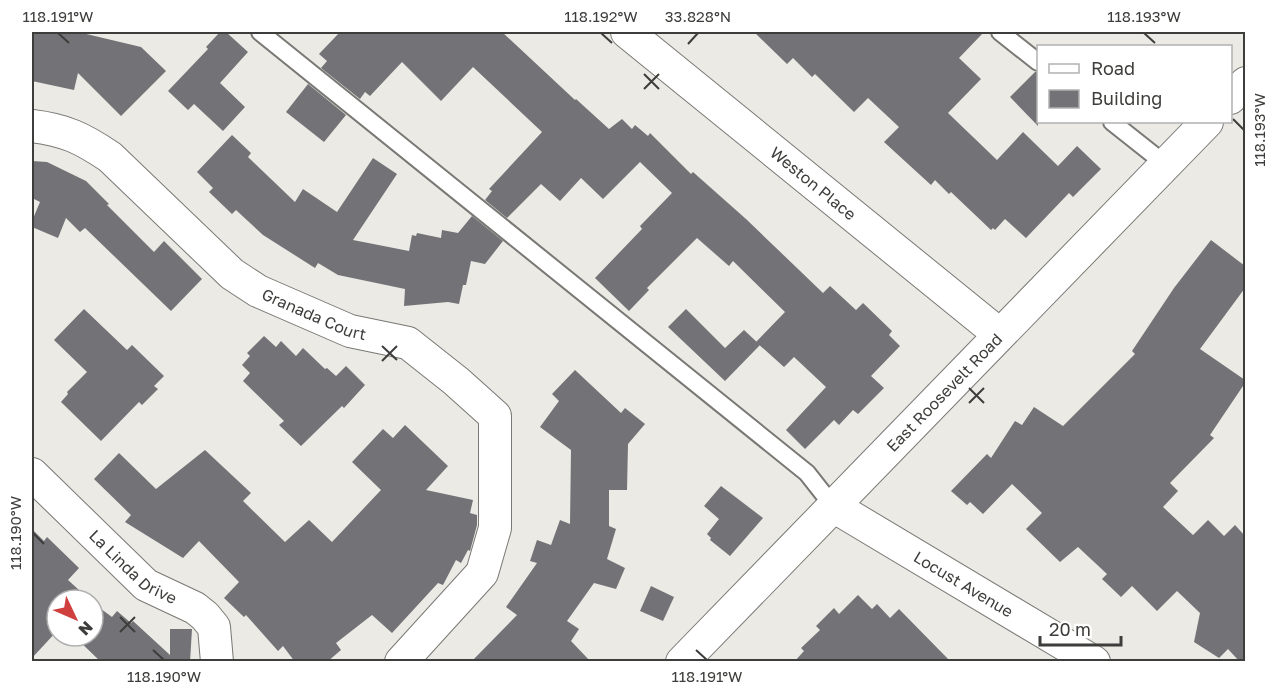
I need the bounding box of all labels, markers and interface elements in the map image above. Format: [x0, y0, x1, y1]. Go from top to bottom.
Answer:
text: 118.191°W [23, 7, 93, 25]
text: 118.192°W [564, 7, 638, 25]
text: 33.828°N [665, 7, 731, 25]
text: 118.193°W [1107, 7, 1181, 25]
legend [1037, 45, 1232, 123]
text: Road [1091, 57, 1135, 79]
text: Building [1091, 87, 1162, 109]
text: 118.193°W [1250, 93, 1268, 167]
street label: Weston Place [766, 142, 860, 224]
street label: Granada Court [259, 284, 368, 344]
street label: East Roosevelt Road [882, 329, 1006, 456]
text: 118.190°W [6, 496, 24, 570]
street label: La Linda Drive [85, 525, 180, 608]
street label: Locust Avenue [910, 547, 1017, 621]
north arrow [45, 588, 105, 648]
scale bar [1040, 609, 1121, 647]
text: N [74, 617, 97, 640]
text: 20 m [1049, 618, 1091, 640]
text: 118.190°W [127, 667, 201, 685]
text: 118.191°W [672, 667, 742, 685]

